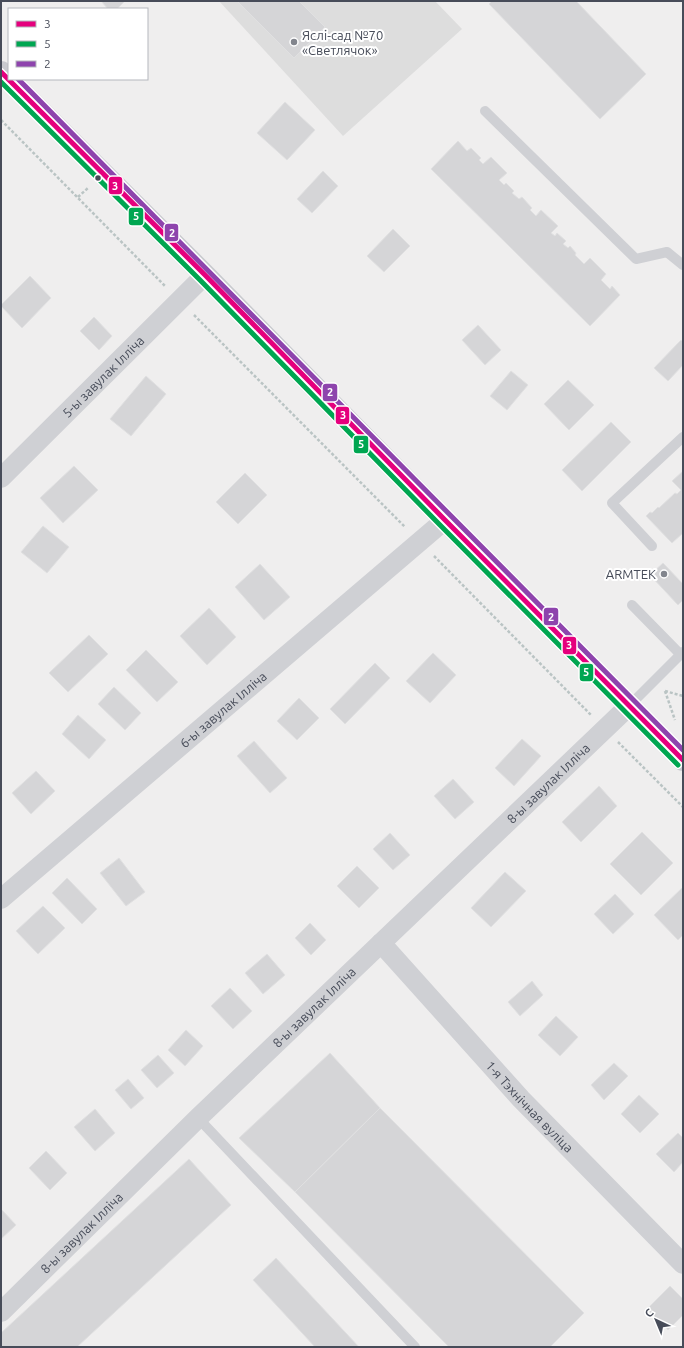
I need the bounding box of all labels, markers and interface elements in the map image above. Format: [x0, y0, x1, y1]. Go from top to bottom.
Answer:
legend [8, 8, 148, 80]
text: 3 [44, 17, 51, 30]
place label: Яслі-сад №70 «Светлячок» [302, 28, 383, 57]
text: 5 [44, 37, 51, 50]
marker: Яслі-сад №70 «Светлячок» [289, 37, 299, 47]
text: 2 [44, 57, 51, 70]
unlabelled marker [93, 173, 103, 183]
line badge: 3 [108, 176, 123, 195]
text: 3 [112, 180, 118, 192]
line badge: 5 [128, 207, 144, 226]
text: 5 [133, 210, 139, 222]
line badge: 2 [164, 223, 179, 242]
text: 2 [169, 227, 175, 239]
street label: 5-ы завулак Ілліча [59, 333, 147, 420]
line badge: 2 [322, 383, 338, 402]
text: 2 [327, 386, 333, 398]
line badge: 3 [335, 406, 350, 425]
text: 3 [340, 409, 346, 421]
line badge: 5 [353, 435, 369, 454]
text: 5 [358, 438, 364, 450]
place label: ARMTEK [606, 567, 656, 581]
marker: ARMTEK [659, 569, 669, 579]
line badge: 2 [543, 607, 559, 626]
text: 2 [548, 611, 554, 623]
line badge: 3 [562, 636, 577, 655]
text: 3 [566, 639, 572, 651]
line badge: 5 [579, 663, 594, 682]
text: 5 [583, 666, 589, 678]
street label: 6-ы завулак Ілліча [177, 669, 269, 750]
street label: 8-ы завулак Ілліча [504, 740, 593, 826]
street label: 8-ы завулак Ілліча [270, 964, 358, 1050]
street label: 1-я Тэхнічная вуліца [483, 1058, 576, 1155]
street label: 8-ы завулак Ілліча [38, 1189, 125, 1276]
north arrow [636, 1300, 676, 1340]
text: С [642, 1306, 656, 1320]

